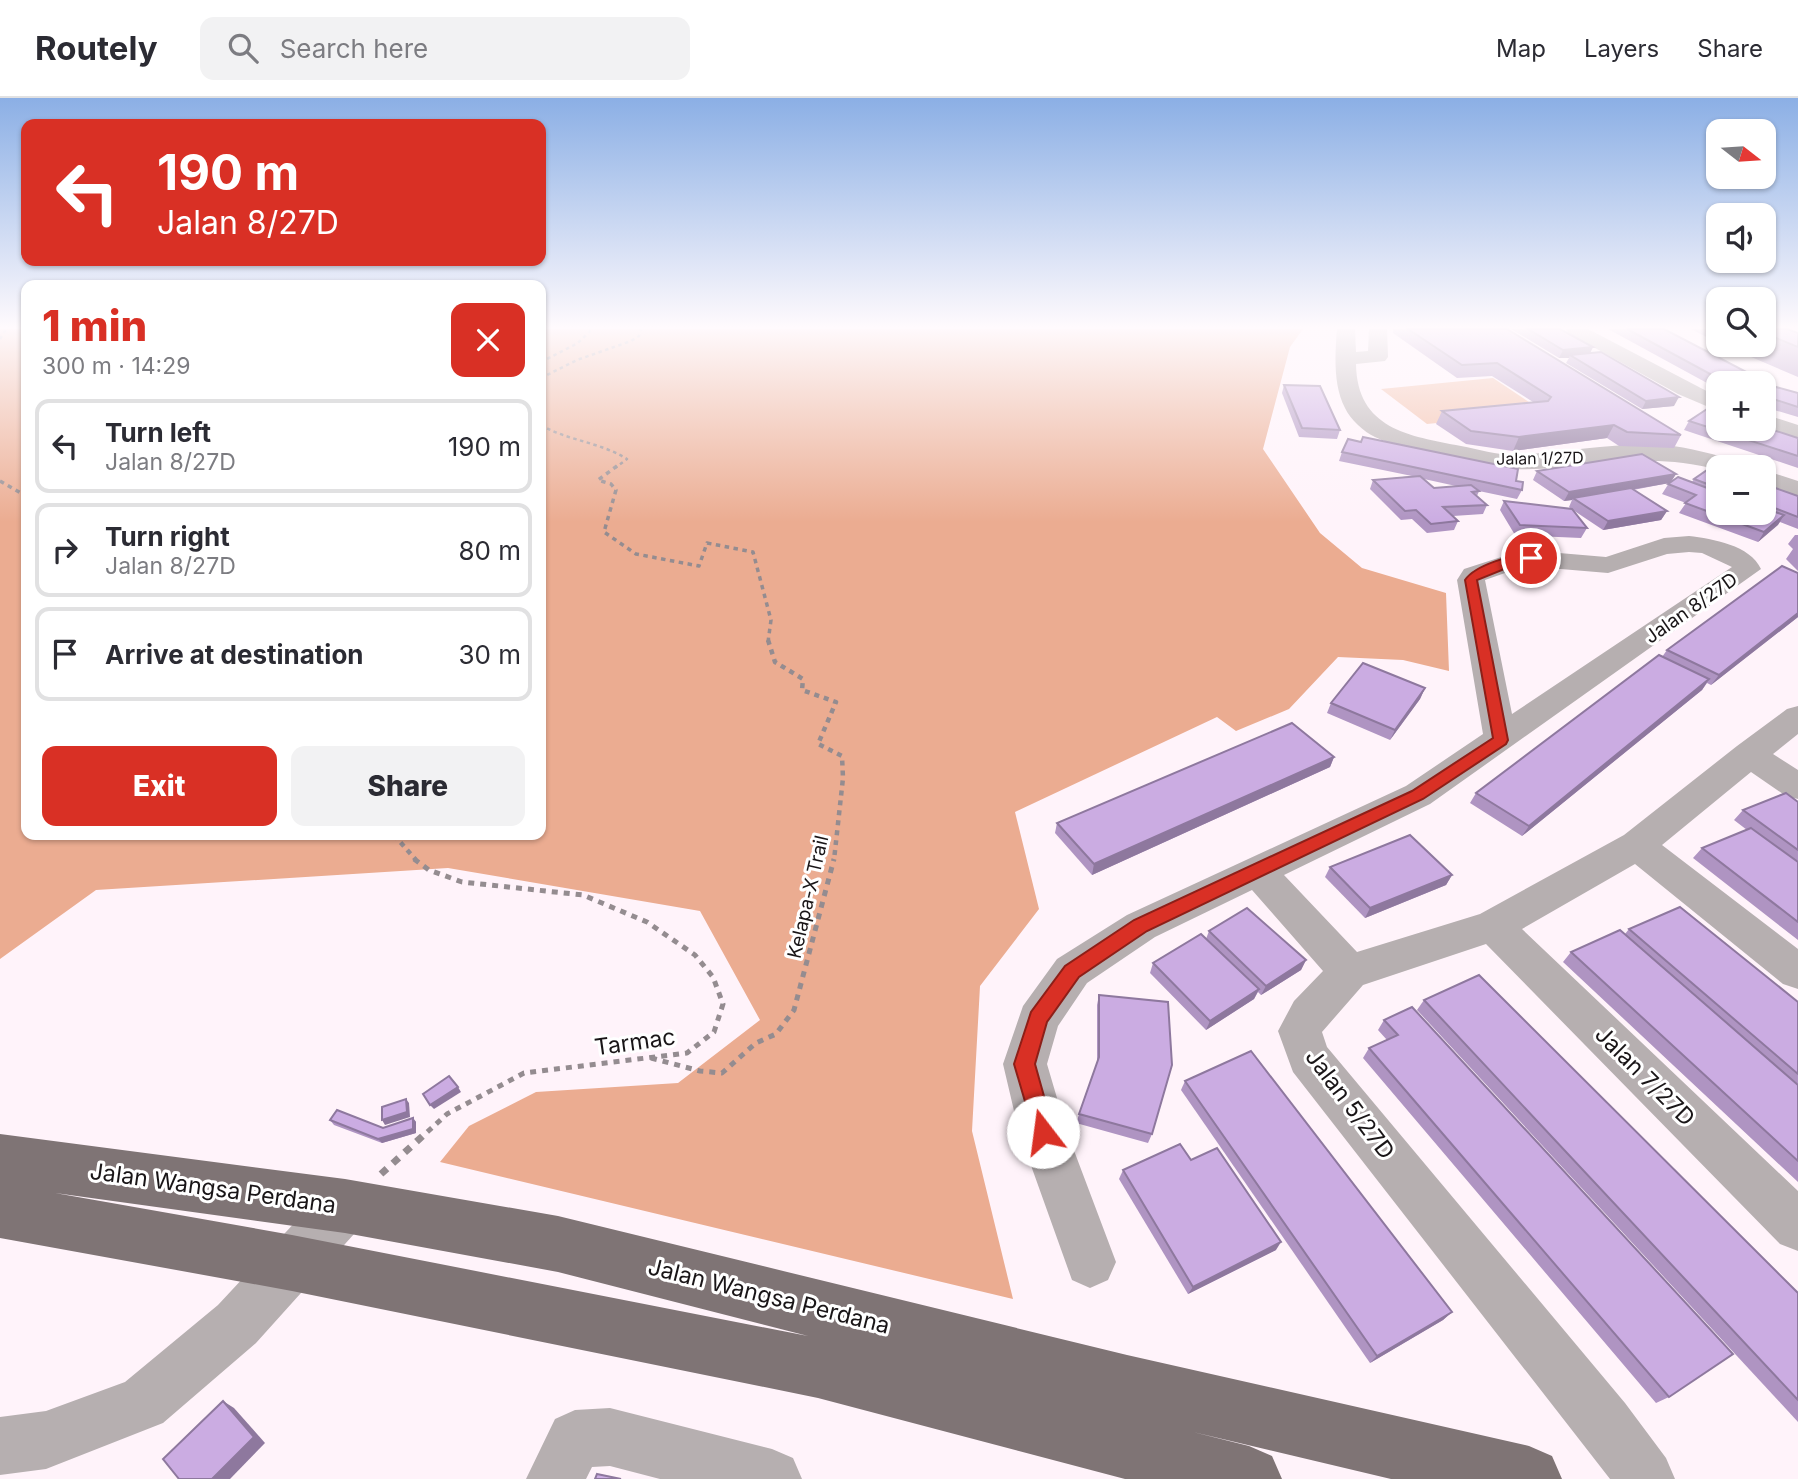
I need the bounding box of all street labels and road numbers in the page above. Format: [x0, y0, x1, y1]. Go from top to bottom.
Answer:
street label: Jalan 1/27D [1496, 447, 1584, 469]
street label: Jalan 8/27D [1640, 568, 1742, 648]
street label: Kelapa-X Trail [783, 833, 833, 961]
street label: Jalan 7/27D [1589, 1020, 1701, 1132]
street label: Tarmac [593, 1022, 677, 1062]
street label: Jalan 5/27D [1300, 1043, 1400, 1165]
street label: Jalan Wangsa Perdana [88, 1157, 338, 1219]
street label: Jalan Wangsa Perdana [645, 1252, 893, 1340]

